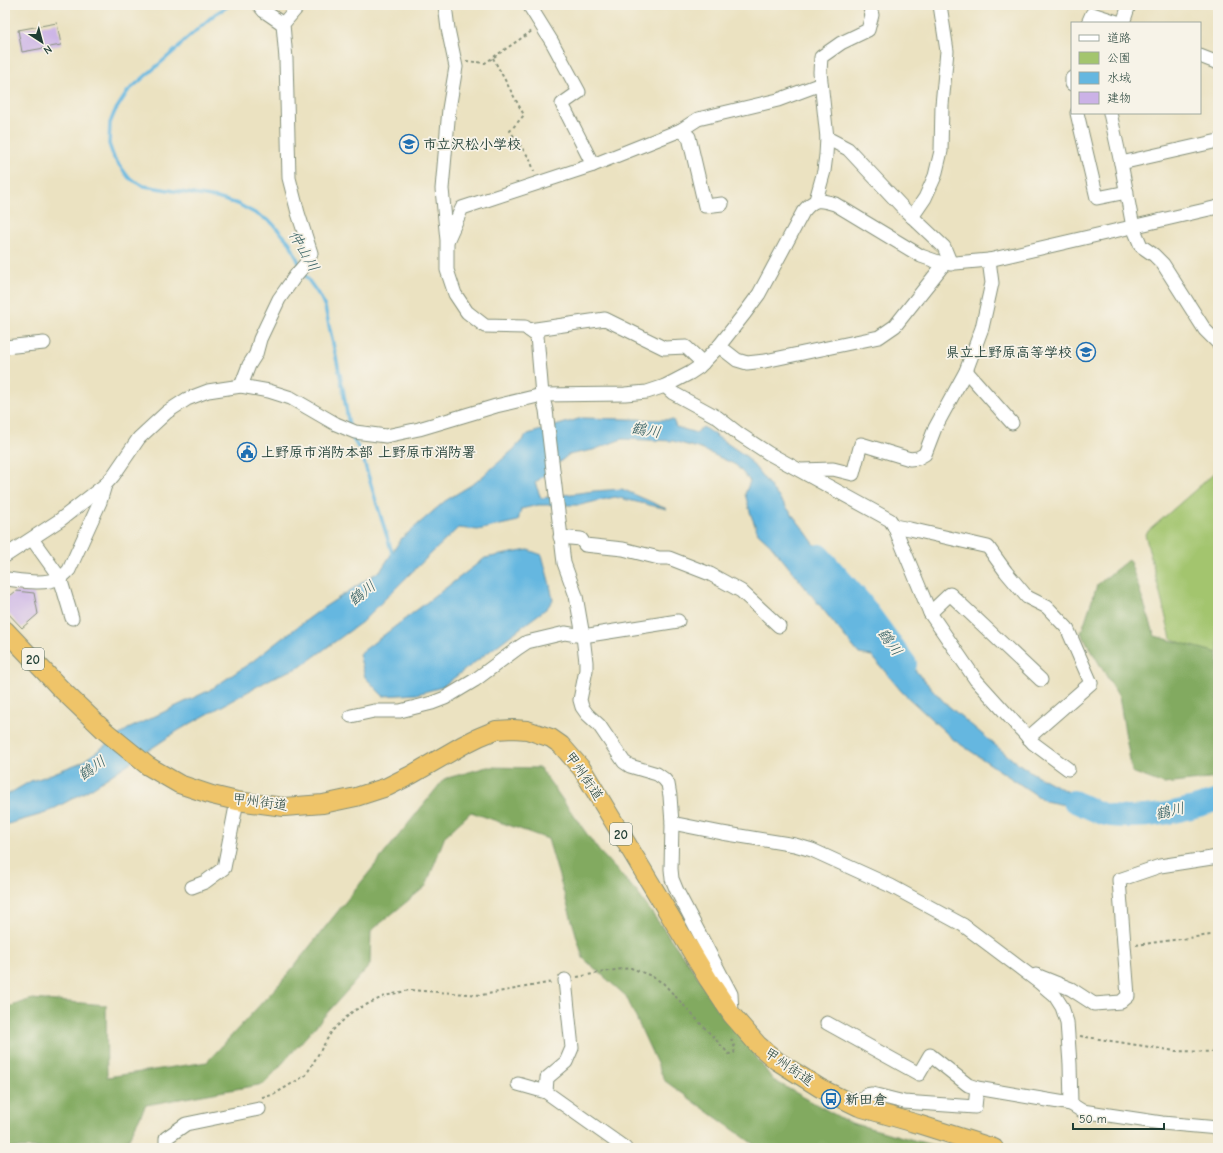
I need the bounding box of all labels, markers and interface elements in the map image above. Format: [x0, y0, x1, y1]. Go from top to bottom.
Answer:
north arrow [22, 22, 62, 62]
legend [1071, 22, 1201, 114]
text: 道路 [1107, 31, 1131, 45]
text: N [41, 42, 54, 57]
text: 公園 [1107, 51, 1131, 65]
text: 水域 [1107, 71, 1131, 85]
text: 建物 [1107, 91, 1131, 105]
school or university icon: 市立沢松小学校 [398, 133, 420, 155]
place label: 市立沢松小学校 [423, 136, 521, 153]
water label: 仲山川 [285, 227, 323, 275]
school or university icon: 県立上野原高等学校 [1075, 341, 1097, 363]
place label: 県立上野原高等学校 [946, 344, 1072, 361]
water label: 鶴川 [630, 419, 662, 441]
public building icon: 上野原市消防本部 上野原市消防署 [236, 441, 258, 463]
place label: 上野原市消防本部 上野原市消防署 [261, 444, 476, 461]
water label: 鶴川 [345, 577, 379, 609]
water label: 鶴川 [874, 625, 906, 659]
road number: 20 [22, 648, 44, 670]
street label: 甲州街道 [561, 748, 607, 804]
water label: 鶴川 [75, 752, 109, 784]
street label: 甲州街道 [231, 790, 289, 814]
water label: 鶴川 [1153, 799, 1187, 823]
road number: 20 [610, 823, 632, 845]
street label: 甲州街道 [761, 1044, 817, 1090]
bus stop icon: 新田倉 [820, 1088, 842, 1110]
place label: 新田倉 [845, 1091, 887, 1108]
scale bar [1073, 1105, 1164, 1131]
text: 50 m [1079, 1112, 1107, 1126]

